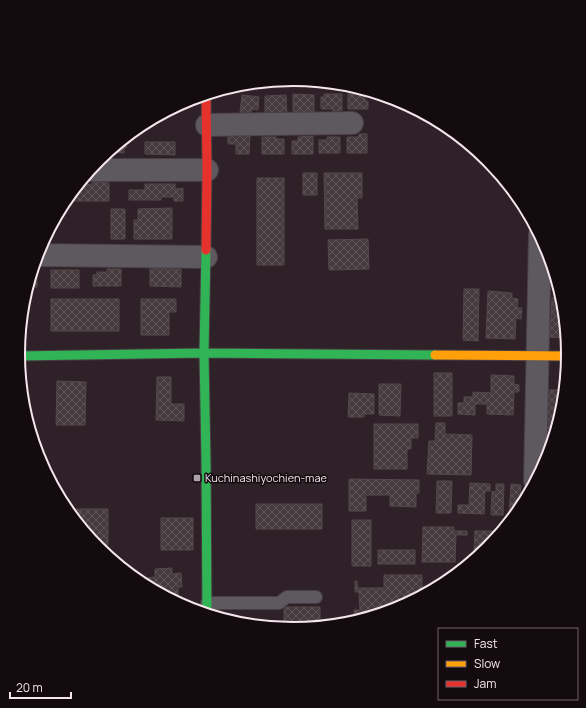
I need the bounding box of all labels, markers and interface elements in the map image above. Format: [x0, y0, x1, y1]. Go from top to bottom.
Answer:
place label: Kuchinashiyochien-mae [205, 470, 328, 485]
marker: Kuchinashiyochien-mae [192, 473, 202, 483]
legend [438, 628, 578, 700]
text: Fast [474, 635, 498, 652]
text: Slow [474, 655, 500, 672]
scale bar [10, 674, 71, 700]
text: Jam [474, 675, 496, 692]
text: 20 m [16, 679, 43, 696]

